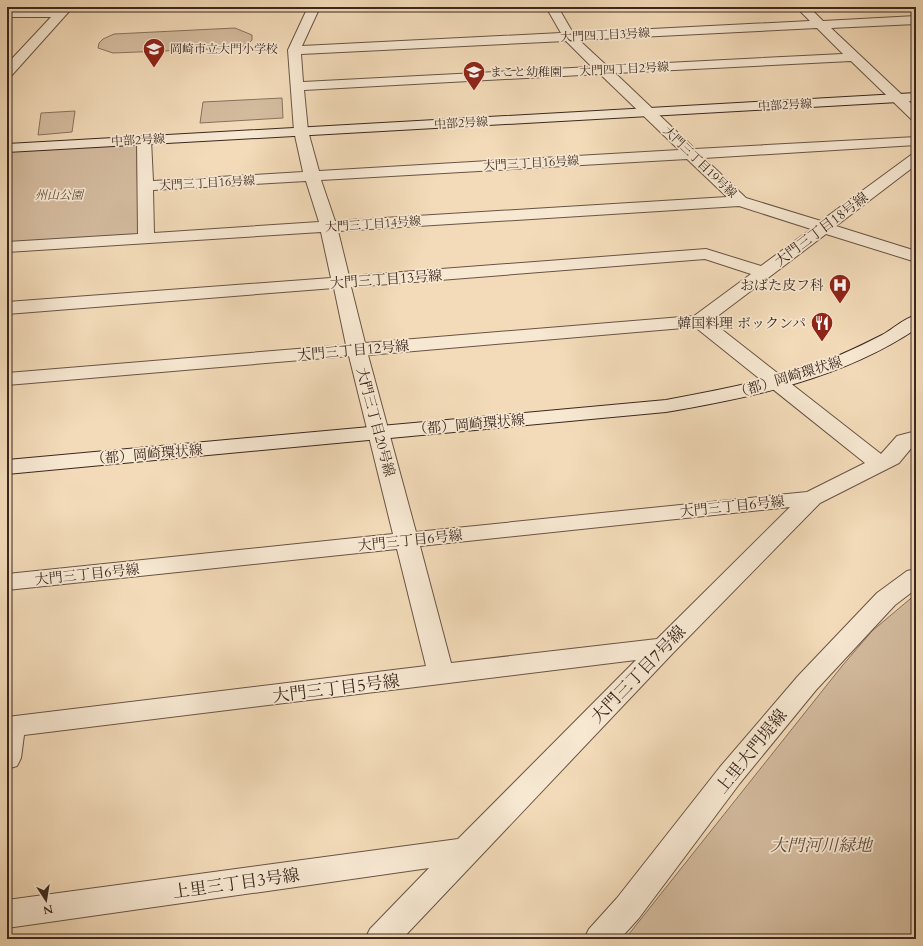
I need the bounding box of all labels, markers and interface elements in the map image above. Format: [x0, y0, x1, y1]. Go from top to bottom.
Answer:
street label: 大門四丁目3号線 [560, 25, 650, 45]
school or university icon: 岡崎市立大門小学校 [141, 36, 167, 69]
place label: 岡崎市立大門小学校 [170, 41, 278, 57]
school or university icon: まこと幼稚園 [461, 59, 487, 92]
street label: 大門四丁目2号線 [579, 59, 669, 79]
place label: まこと幼稚園 [490, 64, 562, 80]
street label: 中部2号線 [758, 96, 812, 114]
street label: 中部2号線 [434, 114, 488, 132]
street label: 大門三丁目19号線 [660, 123, 740, 201]
street label: 中部2号線 [111, 131, 165, 149]
street label: 大門三丁目16号線 [482, 152, 580, 174]
street label: 大門三丁目16号線 [158, 172, 256, 194]
park label: 州山公園 [35, 187, 85, 203]
street label: 大門三丁目18号線 [771, 188, 872, 271]
street label: 大門三丁目14号線 [324, 213, 422, 235]
street label: 大門三丁目13号線 [329, 266, 443, 293]
hospital icon: おばた皮フ科 [827, 272, 853, 305]
place label: おばた皮フ科 [740, 276, 824, 295]
restaurant icon: 韓国料理 ボックンパ [809, 310, 835, 343]
place label: 韓国料理 ボックンパ [677, 314, 806, 333]
street label: 大門三丁目12号線 [296, 336, 410, 365]
street label: （都）岡崎環状線 [732, 352, 844, 403]
street label: 大門三丁目20号線 [352, 365, 399, 479]
street label: （都）岡崎環状線 [412, 410, 526, 439]
street label: （都）岡崎環状線 [90, 440, 204, 469]
street label: 大門三丁目6号線 [679, 492, 785, 521]
street label: 大門三丁目6号線 [357, 526, 463, 555]
street label: 大門三丁目6号線 [34, 560, 140, 589]
street label: 大門三丁目7号線 [586, 620, 691, 728]
street label: 大門三丁目5号線 [271, 669, 401, 708]
street label: 上里大門堤線 [710, 704, 792, 798]
park label: 大門河川緑地 [770, 834, 874, 857]
street label: 上里三丁目3号線 [171, 863, 301, 904]
north arrow [26, 880, 66, 920]
text: N [41, 901, 54, 918]

